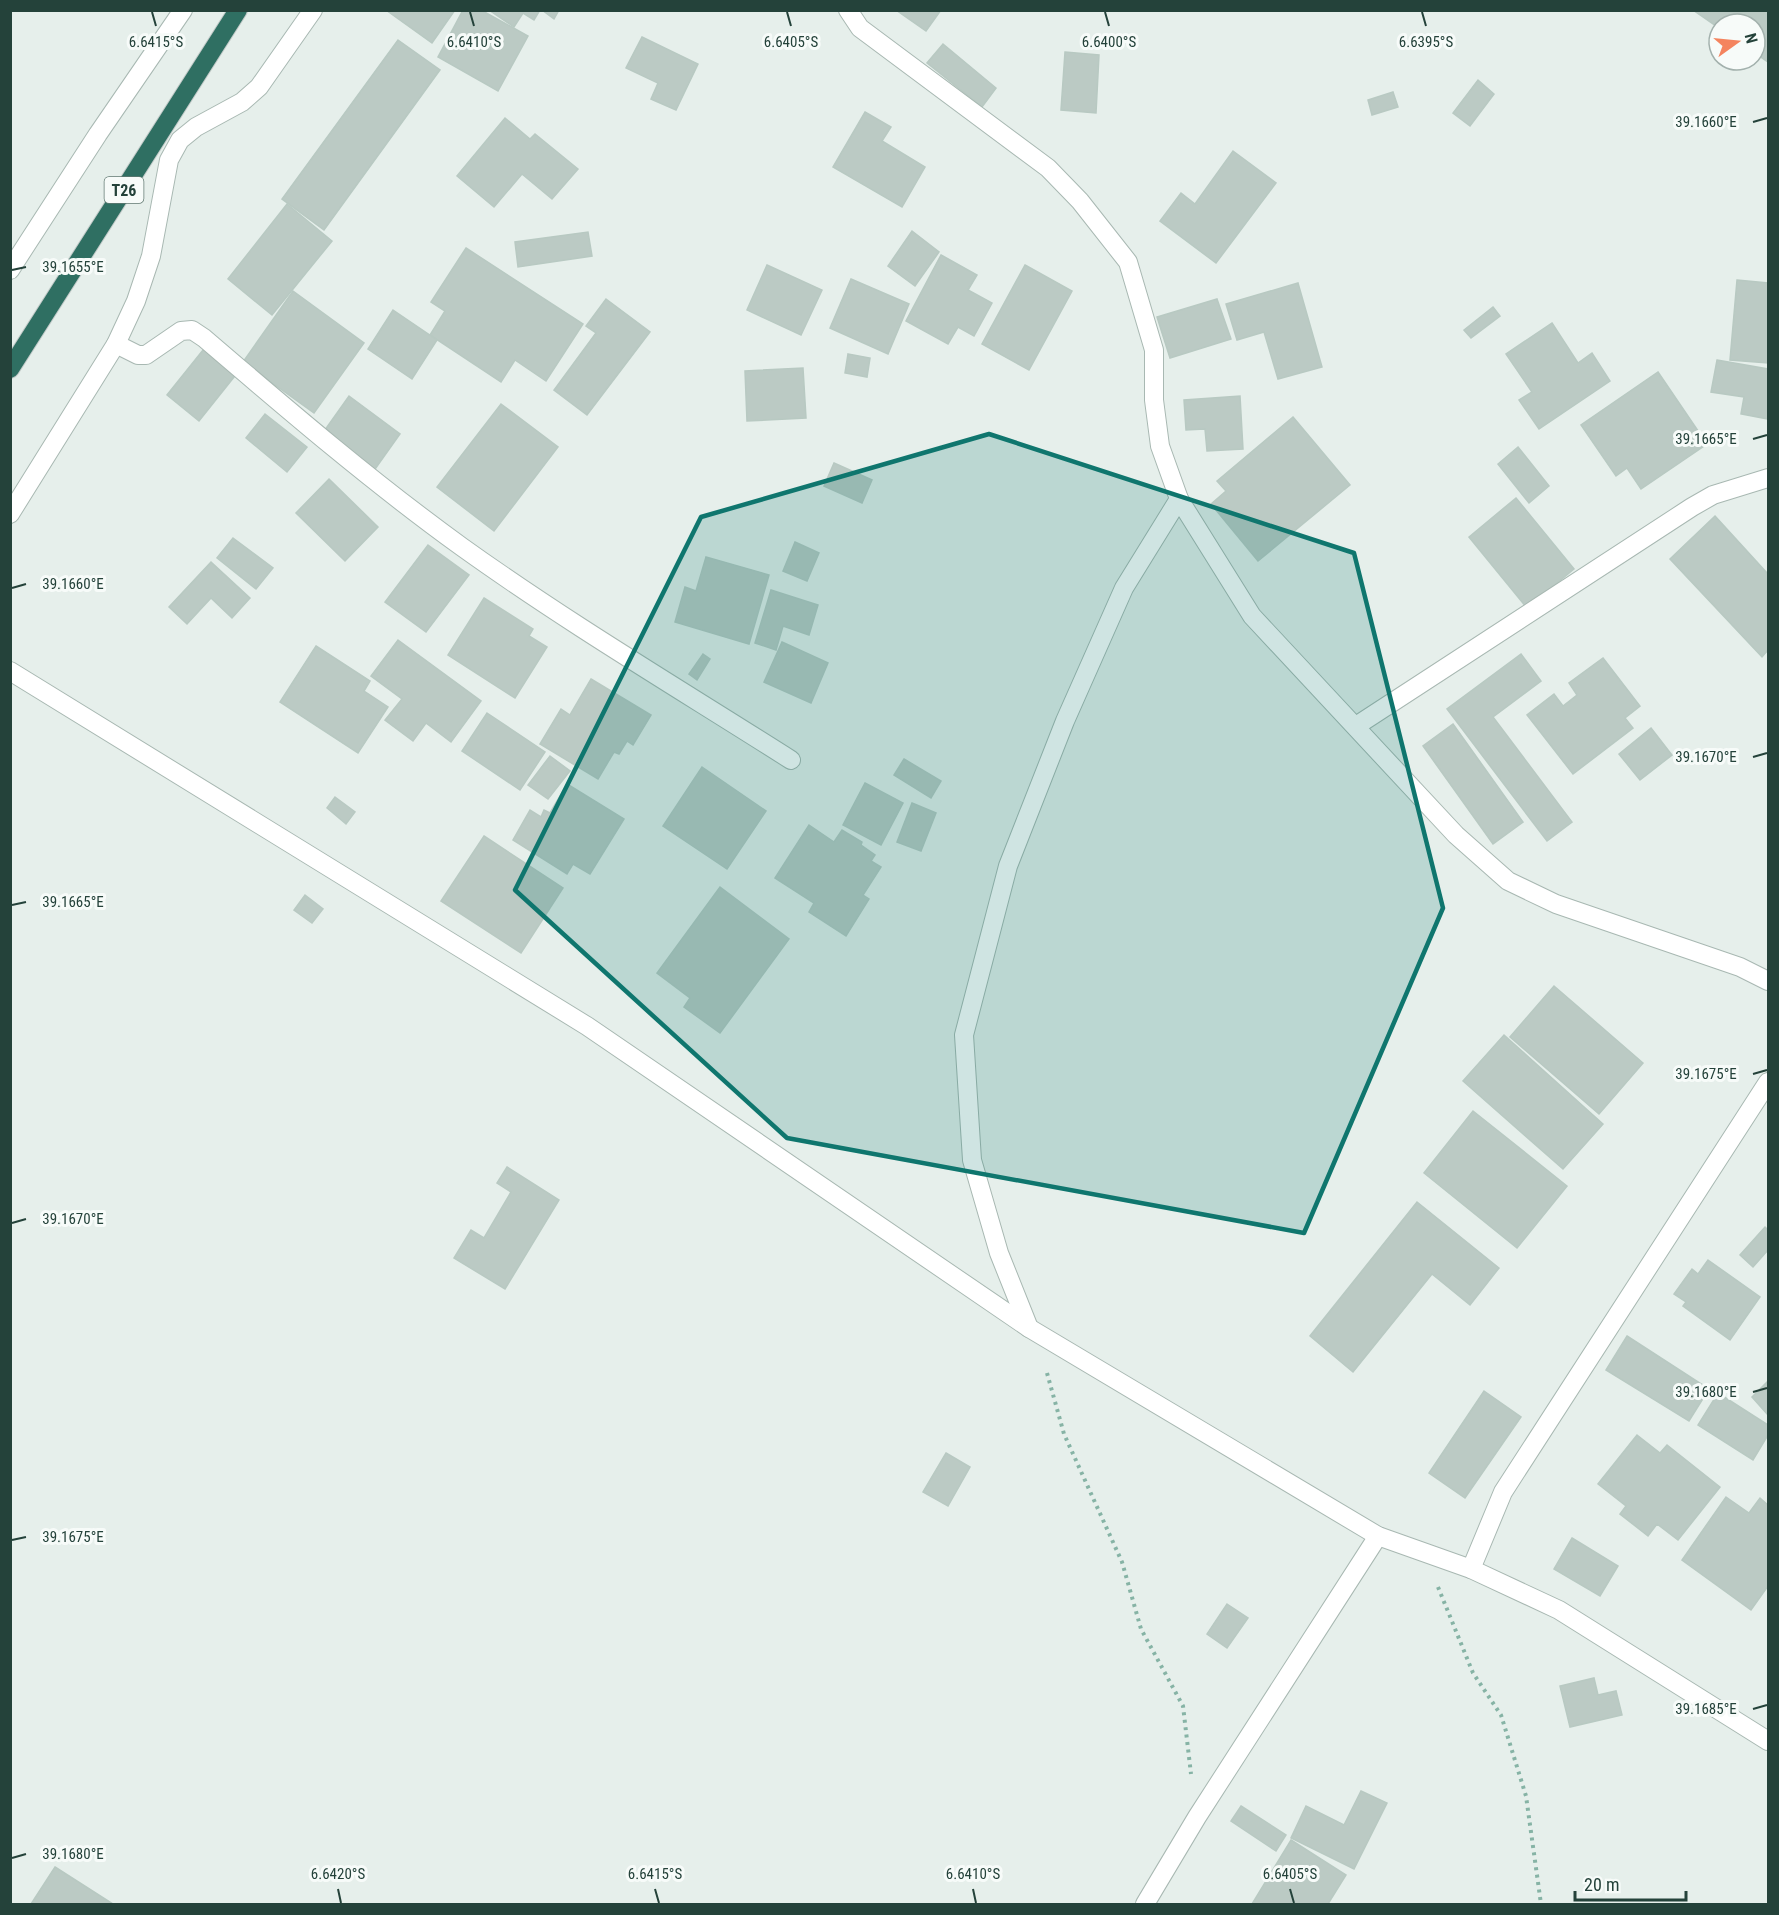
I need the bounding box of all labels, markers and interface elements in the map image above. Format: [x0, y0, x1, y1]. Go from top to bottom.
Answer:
north arrow [1707, 12, 1767, 72]
text: N [1741, 31, 1761, 45]
text: 6.6415°S [129, 33, 183, 51]
text: 6.6410°S [447, 33, 501, 51]
text: 6.6405°S [764, 33, 818, 51]
text: 6.6400°S [1082, 33, 1136, 51]
text: 6.6395°S [1399, 33, 1453, 51]
text: 39.1660°E [1675, 113, 1737, 131]
road number: T26 [104, 177, 144, 203]
text: 39.1655°E [42, 258, 104, 276]
text: 39.1665°E [1675, 430, 1737, 448]
text: 39.1660°E [42, 575, 104, 593]
text: 39.1670°E [1675, 748, 1737, 766]
text: 39.1665°E [42, 893, 104, 911]
text: 39.1675°E [1675, 1065, 1737, 1083]
text: 39.1670°E [42, 1210, 104, 1228]
text: 39.1680°E [1675, 1383, 1737, 1401]
text: 39.1675°E [42, 1528, 104, 1546]
text: 39.1685°E [1675, 1700, 1737, 1718]
text: 39.1680°E [42, 1845, 104, 1863]
scale bar [1575, 1864, 1686, 1902]
text: 6.6420°S [311, 1865, 365, 1883]
text: 6.6415°S [628, 1865, 682, 1883]
text: 6.6410°S [946, 1865, 1000, 1883]
text: 6.6405°S [1263, 1865, 1317, 1883]
text: 20 m [1584, 1874, 1619, 1895]

